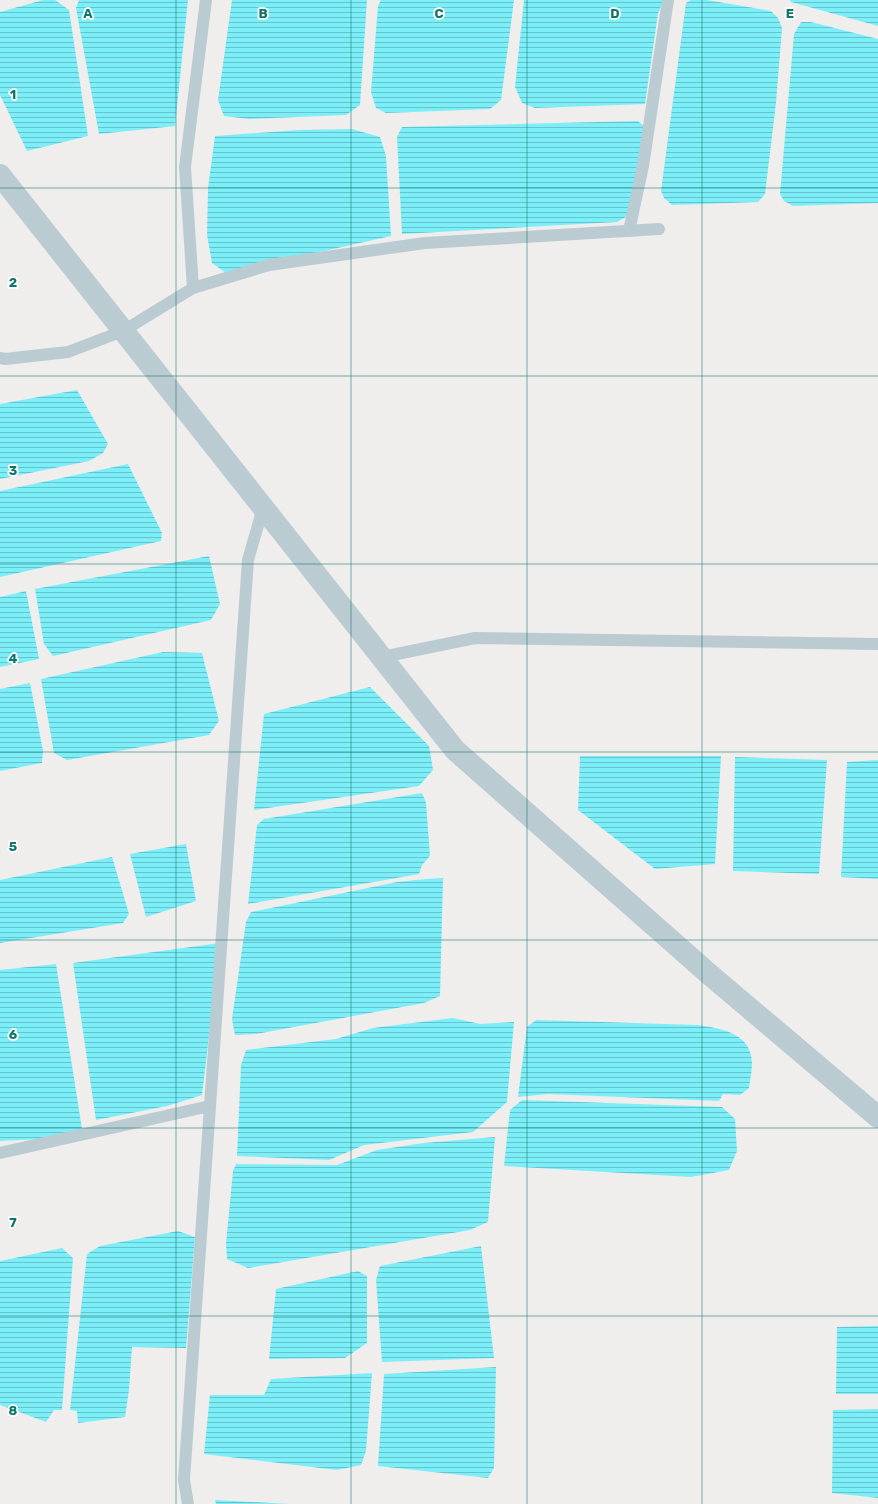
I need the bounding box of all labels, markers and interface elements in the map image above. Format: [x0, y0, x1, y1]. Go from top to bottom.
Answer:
text: A [83, 6, 93, 21]
text: B [258, 6, 268, 21]
text: C [434, 6, 444, 21]
text: D [610, 6, 620, 21]
text: E [786, 6, 794, 21]
text: 1 [10, 87, 16, 102]
text: 2 [9, 275, 17, 290]
text: 3 [9, 463, 18, 478]
text: 4 [9, 651, 18, 666]
text: 5 [9, 839, 17, 854]
text: 6 [9, 1027, 18, 1042]
text: 7 [9, 1215, 17, 1230]
text: 8 [9, 1403, 18, 1418]

